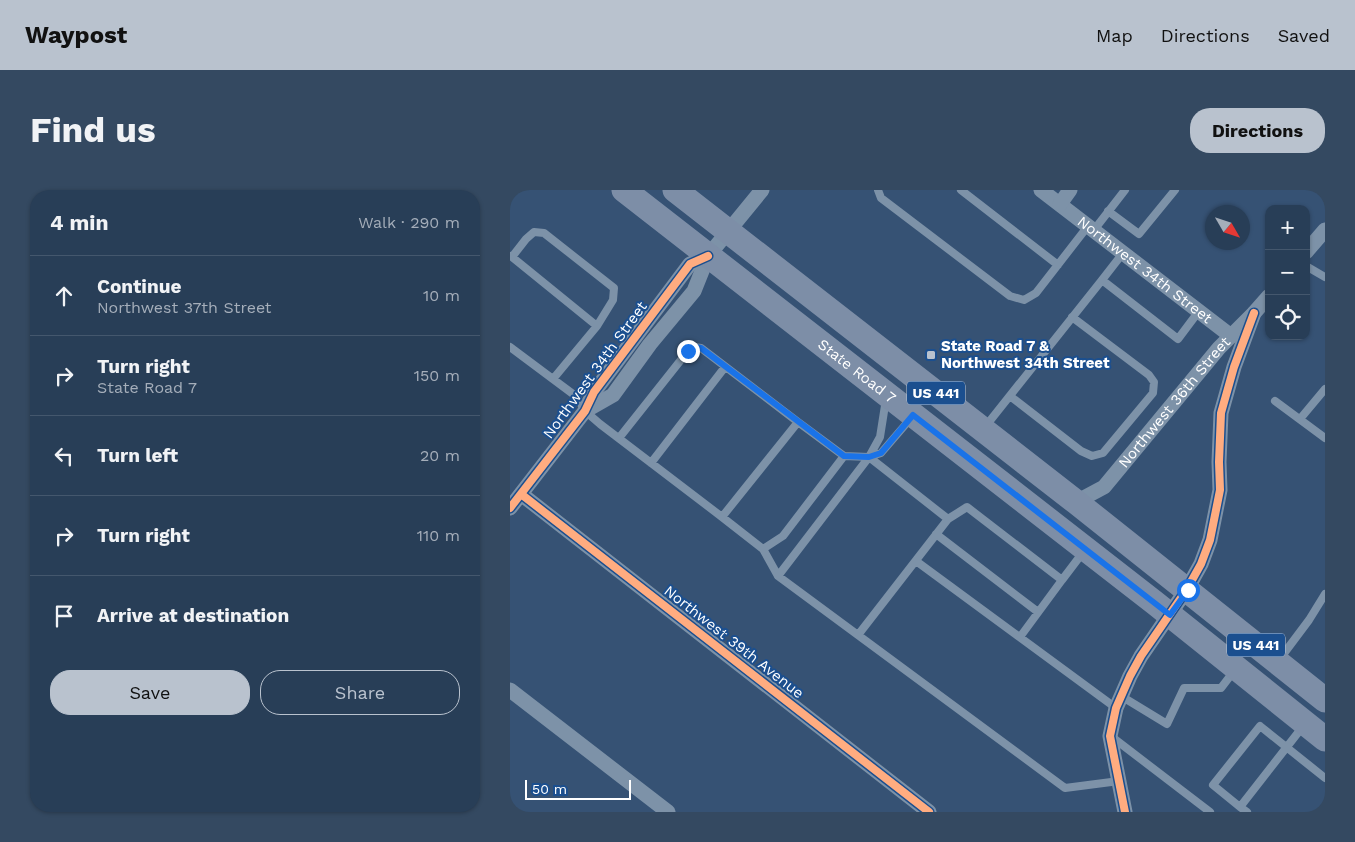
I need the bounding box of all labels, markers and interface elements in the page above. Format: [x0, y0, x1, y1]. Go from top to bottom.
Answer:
text: Waypost [25, 21, 127, 49]
text: Map [1096, 25, 1133, 46]
text: Directions [1161, 25, 1250, 46]
text: Saved [1278, 25, 1330, 46]
button: Directions [1190, 108, 1325, 153]
text: Find us [30, 109, 156, 151]
north arrow [1205, 205, 1250, 250]
map controls [1265, 205, 1310, 340]
button: + [1265, 205, 1310, 250]
text: 4 min [50, 210, 108, 235]
street label: Northwest 34th Street [1074, 212, 1216, 328]
text: Walk · 290 m [358, 213, 460, 232]
button: − [1265, 250, 1310, 295]
text: Continue [97, 275, 181, 298]
icon: ahead [50, 282, 78, 310]
text: 10 m [423, 286, 460, 305]
button: locate [1265, 295, 1310, 340]
street label: Northwest 34th Street [539, 297, 651, 442]
text: Northwest 37th Street [97, 298, 272, 317]
street label: Northwest 36th Street [1115, 332, 1235, 471]
street label: State Road 7 [814, 335, 899, 407]
place label: State Road 7 & Northwest 34th Street [941, 337, 1110, 372]
route end [677, 340, 700, 363]
marker: State Road 7 & Northwest 34th Street [925, 349, 937, 361]
text: Turn right [97, 355, 190, 378]
icon: right [50, 362, 78, 390]
text: 150 m [414, 366, 460, 385]
text: State Road 7 [97, 378, 197, 397]
road number: US 441 [907, 382, 965, 404]
icon: left [50, 442, 78, 470]
text: Turn left [97, 444, 178, 467]
text: 20 m [420, 446, 460, 465]
icon: right [50, 522, 78, 550]
text: Turn right [97, 524, 190, 547]
text: 110 m [417, 526, 460, 545]
route start [1177, 579, 1200, 602]
street label: Northwest 39th Avenue [661, 582, 807, 702]
icon: arrive [50, 602, 78, 630]
text: Arrive at destination [97, 604, 289, 627]
road number: US 441 [1227, 634, 1285, 656]
button: Save [50, 670, 250, 715]
button: Share [260, 670, 460, 715]
scale bar [525, 777, 631, 800]
text: 50 m [532, 781, 567, 797]

